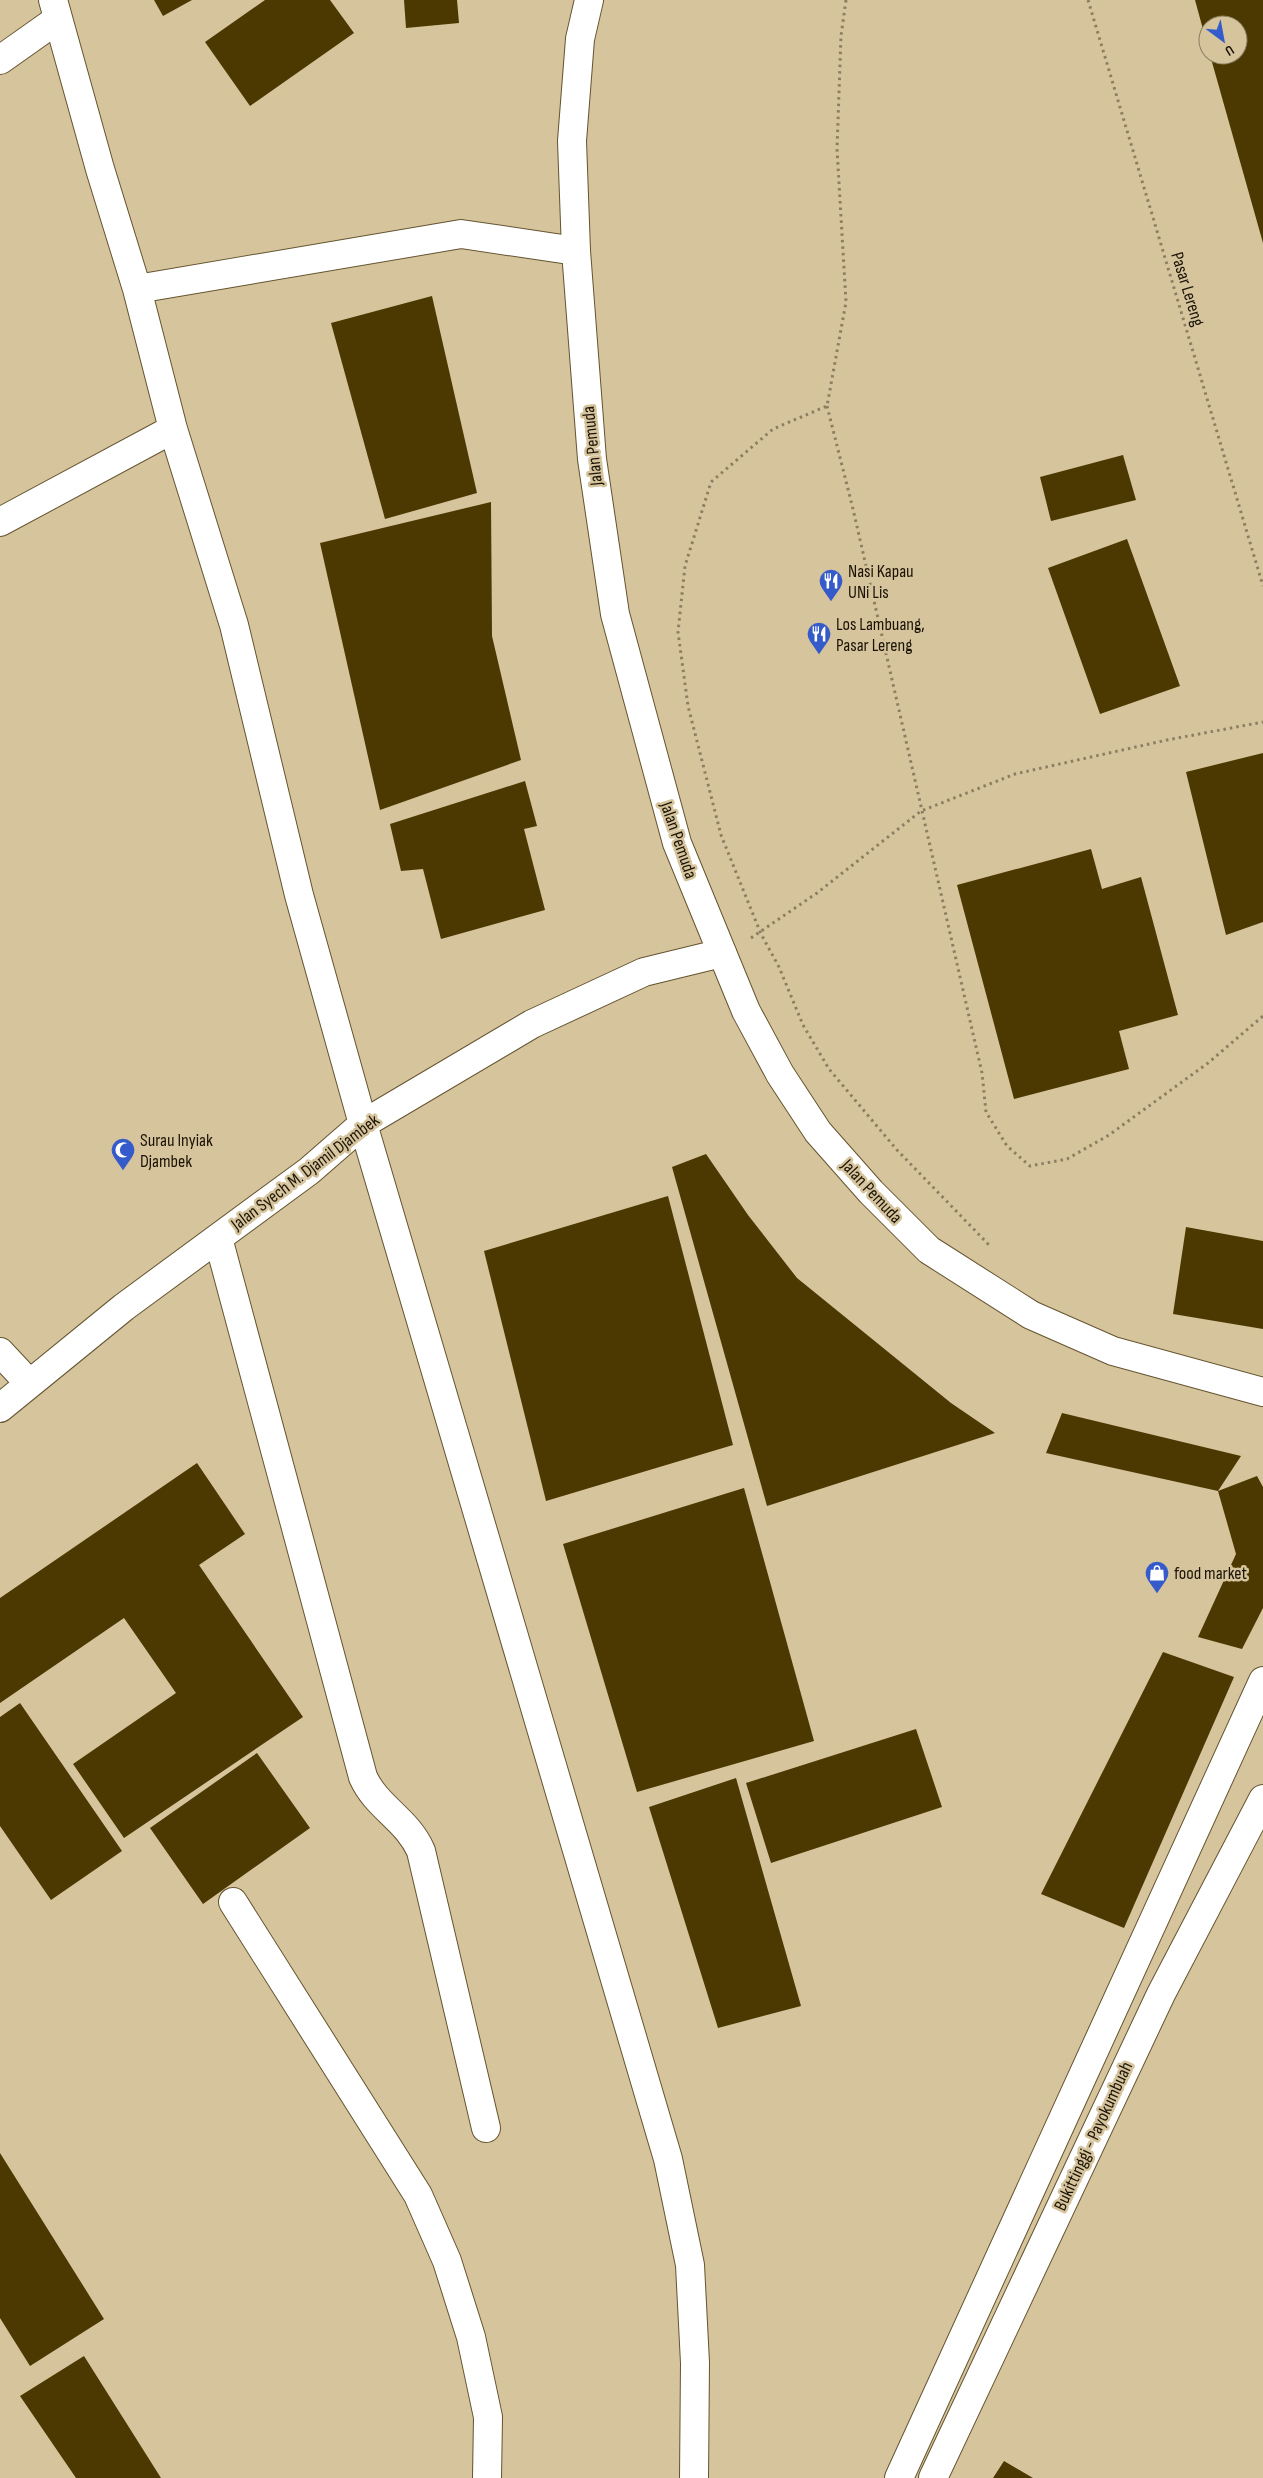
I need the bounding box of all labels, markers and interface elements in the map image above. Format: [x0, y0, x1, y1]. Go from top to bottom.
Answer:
north arrow [1198, 15, 1248, 65]
text: U [1222, 41, 1237, 60]
street label: Pasar Lereng [1166, 250, 1209, 329]
street label: Jalan Pemuda [578, 405, 607, 488]
place label: Nasi Kapau UNi Lis [848, 561, 914, 603]
restaurant icon: Nasi Kapau UNi Lis [818, 568, 844, 602]
place label: Los Lambuang, Pasar Lereng [836, 614, 925, 656]
restaurant icon: Los Lambuang, Pasar Lereng [806, 621, 832, 655]
street label: Jalan Pemuda [655, 798, 701, 881]
street label: Jalan Syech M. Djamil Djambek [226, 1110, 384, 1236]
place label: Surau Inyiak Djambek [140, 1130, 213, 1172]
mosque icon: Surau Inyiak Djambek [110, 1137, 136, 1171]
street label: Jalan Pemuda [836, 1154, 907, 1228]
shop icon: food market [1144, 1560, 1170, 1594]
place label: food market [1174, 1563, 1248, 1584]
street label: Bukittinggi - Payokumbuah [1050, 2058, 1137, 2214]

